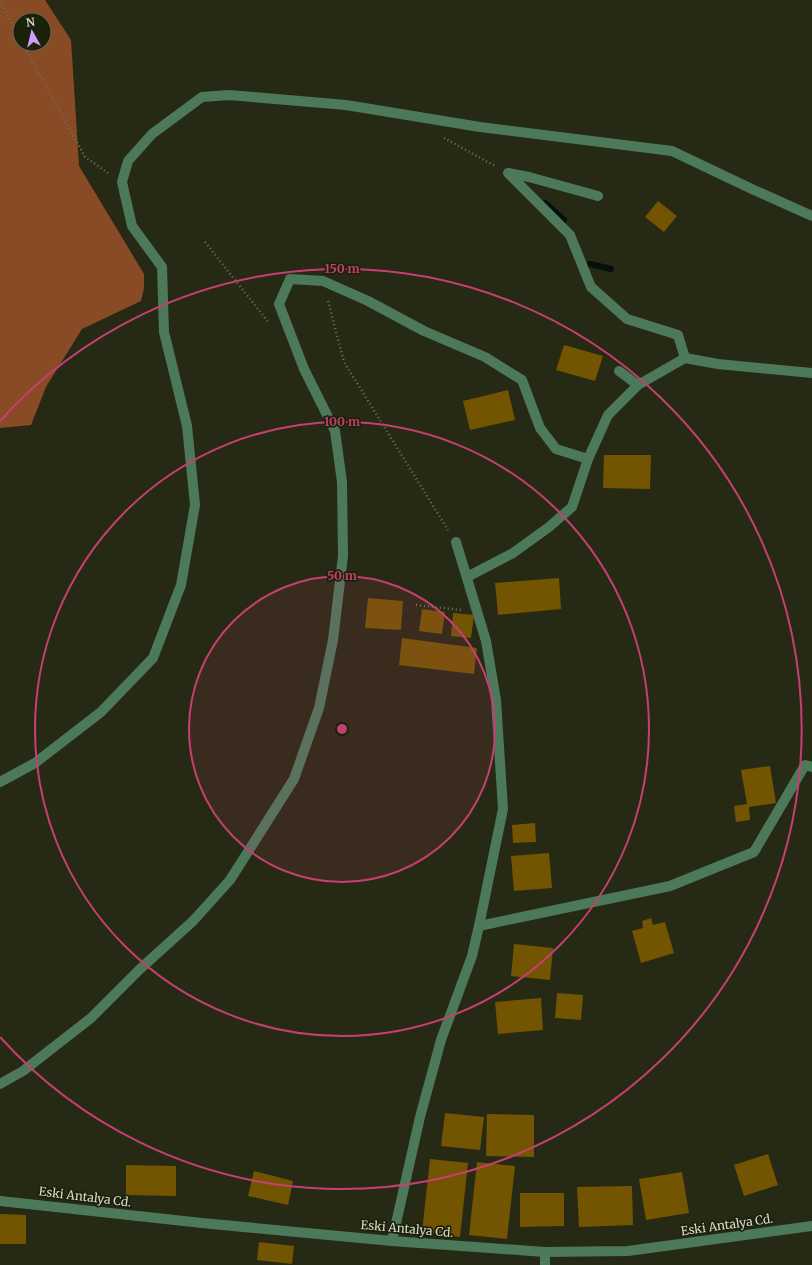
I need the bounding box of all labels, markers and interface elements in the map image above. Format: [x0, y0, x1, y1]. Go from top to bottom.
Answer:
north arrow [12, 12, 52, 52]
text: N [25, 15, 36, 30]
text: 150 m [325, 261, 360, 276]
text: 100 m [324, 414, 360, 429]
text: 50 m [327, 568, 357, 583]
centre of rings [335, 722, 349, 736]
street label: Eski Antalya Cd. [38, 1183, 132, 1210]
street label: Eski Antalya Cd. [680, 1211, 774, 1238]
street label: Eski Antalya Cd. [360, 1217, 454, 1240]

